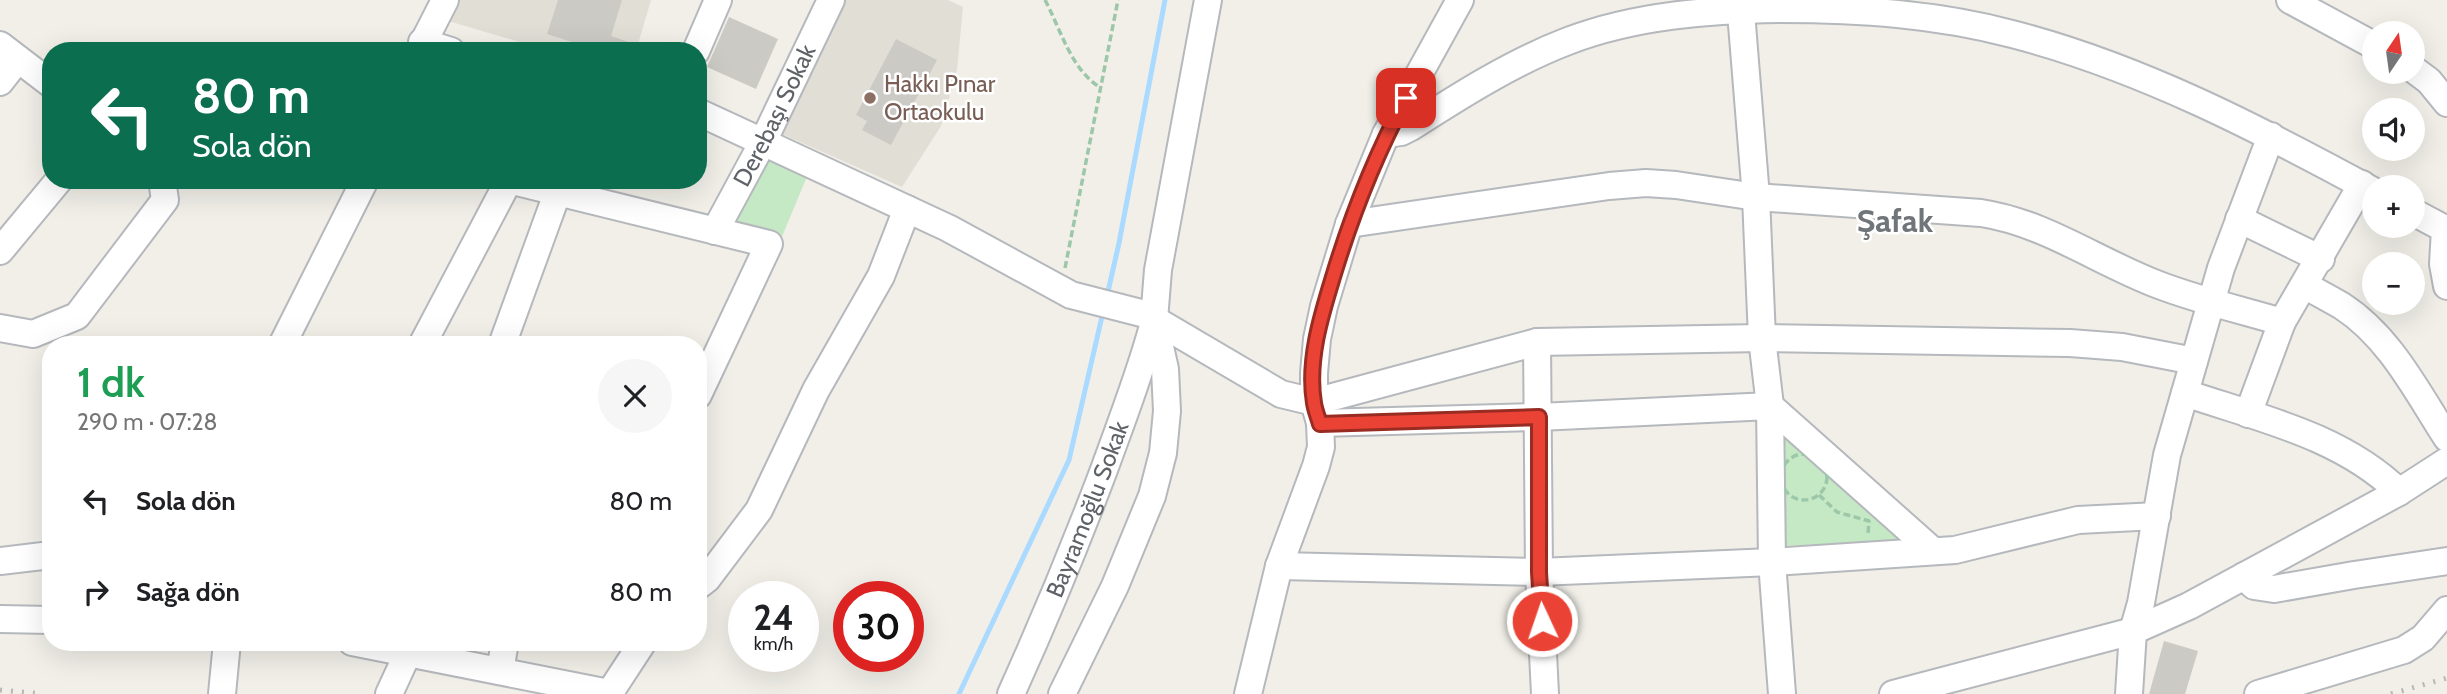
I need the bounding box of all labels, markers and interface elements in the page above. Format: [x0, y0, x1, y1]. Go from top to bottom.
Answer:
north arrow [2362, 21, 2426, 84]
map controls [2362, 21, 2425, 315]
street label: Derebaşı Sokak [727, 40, 822, 191]
text: 80 m [192, 66, 310, 125]
pin [1376, 68, 1436, 128]
place label: Hakkı Pınar Ortaokulu [884, 69, 996, 126]
icon: left [77, 70, 168, 161]
icon: arrive [1387, 79, 1425, 117]
marker: Hakkı Pınar Ortaokulu [862, 90, 878, 106]
button: sound [2362, 98, 2425, 161]
text: Sola dön [192, 126, 312, 165]
button: + [2362, 175, 2425, 238]
district label: Şafak [1857, 201, 1934, 240]
button: − [2362, 252, 2425, 315]
text: 1 dk [77, 356, 145, 408]
button: close [598, 359, 672, 433]
text: 290 m · 07:28 [77, 408, 217, 436]
street label: Bayramoğlu Sokak [1040, 417, 1135, 602]
icon: left [77, 482, 115, 520]
text: Sola dön [136, 485, 236, 517]
text: 80 m [609, 485, 672, 517]
icon: right [77, 573, 115, 611]
text: Sağa dön [136, 576, 240, 608]
text: 80 m [609, 576, 672, 608]
speed limit sign: 30 [833, 581, 924, 672]
position arrow [1505, 584, 1579, 658]
text: 24 [753, 596, 794, 639]
text: km/h [754, 633, 793, 655]

